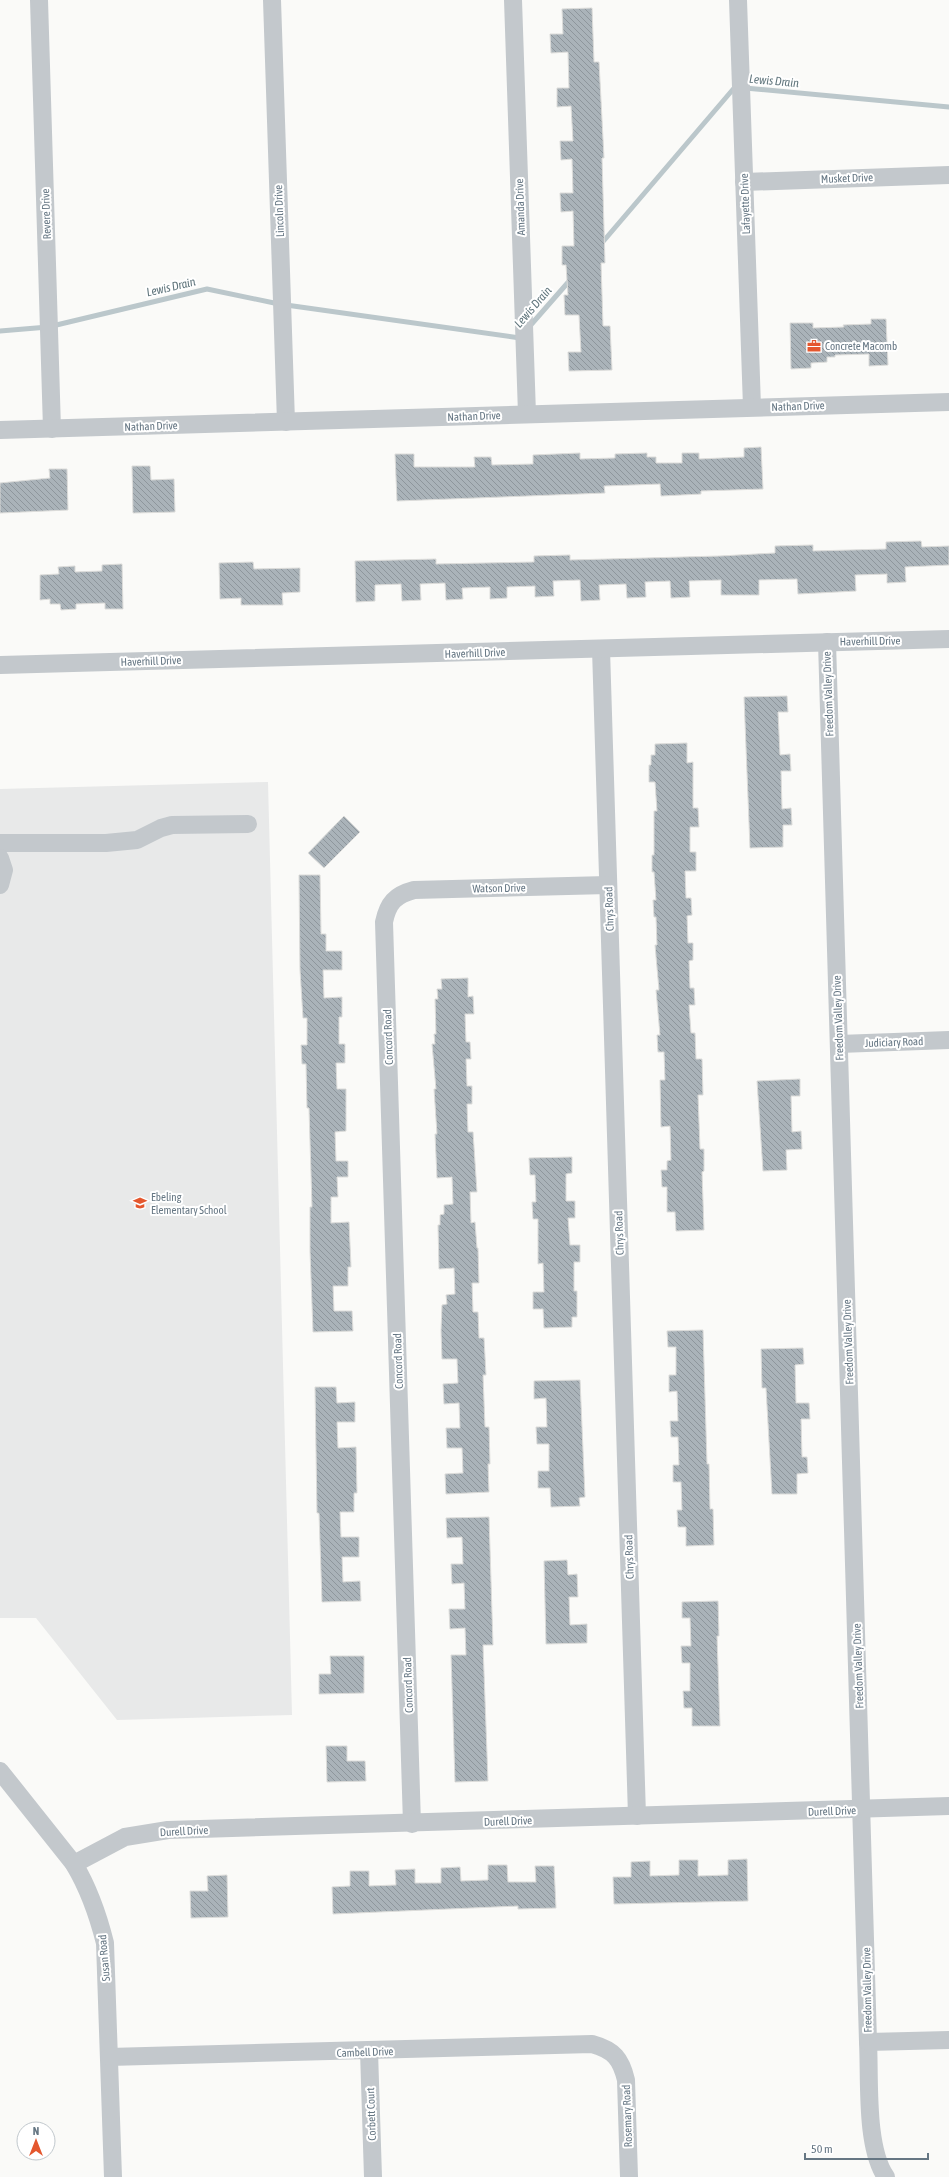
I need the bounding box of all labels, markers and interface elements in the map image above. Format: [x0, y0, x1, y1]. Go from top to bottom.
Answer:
water label: Lewis Drain [749, 72, 800, 90]
street label: Musket Drive [821, 171, 873, 185]
street label: Lafayette Drive [738, 173, 752, 235]
street label: Amanda Drive [513, 178, 527, 236]
street label: Lincoln Drive [272, 185, 286, 237]
street label: Revere Drive [39, 188, 53, 240]
water label: Lewis Drain [145, 275, 197, 299]
water label: Lewis Drain [511, 283, 555, 330]
office icon: Concrete Macomb [806, 338, 822, 354]
place label: Concrete Macomb [825, 340, 897, 352]
street label: Nathan Drive [771, 399, 825, 413]
street label: Nathan Drive [447, 409, 501, 423]
street label: Nathan Drive [124, 419, 178, 433]
street label: Haverhill Drive [840, 634, 900, 648]
street label: Haverhill Drive [444, 646, 506, 660]
street label: Freedom Valley Drive [821, 651, 835, 737]
street label: Haverhill Drive [120, 654, 182, 668]
street label: Watson Drive [472, 882, 526, 894]
street label: Chrys Road [602, 887, 616, 931]
street label: Freedom Valley Drive [831, 975, 845, 1061]
street label: Concord Road [381, 1009, 395, 1065]
street label: Judiciary Road [865, 1035, 923, 1049]
place label: Ebeling Elementary School [151, 1191, 227, 1216]
school or university icon: Ebeling Elementary School [132, 1195, 148, 1211]
street label: Chrys Road [612, 1211, 626, 1255]
street label: Freedom Valley Drive [841, 1299, 855, 1385]
street label: Concord Road [391, 1333, 405, 1389]
street label: Chrys Road [622, 1535, 636, 1579]
street label: Freedom Valley Drive [851, 1623, 865, 1709]
street label: Concord Road [401, 1657, 415, 1713]
street label: Durell Drive [808, 1804, 856, 1818]
street label: Durell Drive [484, 1814, 532, 1828]
street label: Durell Drive [160, 1824, 208, 1838]
street label: Susan Road [96, 1934, 112, 1982]
street label: Freedom Valley Drive [860, 1947, 874, 2033]
street label: Cambell Drive [336, 2045, 394, 2059]
street label: Rosemary Road [620, 2084, 634, 2148]
street label: Corbett Court [364, 2087, 378, 2141]
north arrow [16, 2121, 56, 2161]
text: N [33, 2125, 39, 2137]
scale bar [805, 2135, 928, 2161]
text: 50 m [811, 2142, 833, 2156]

